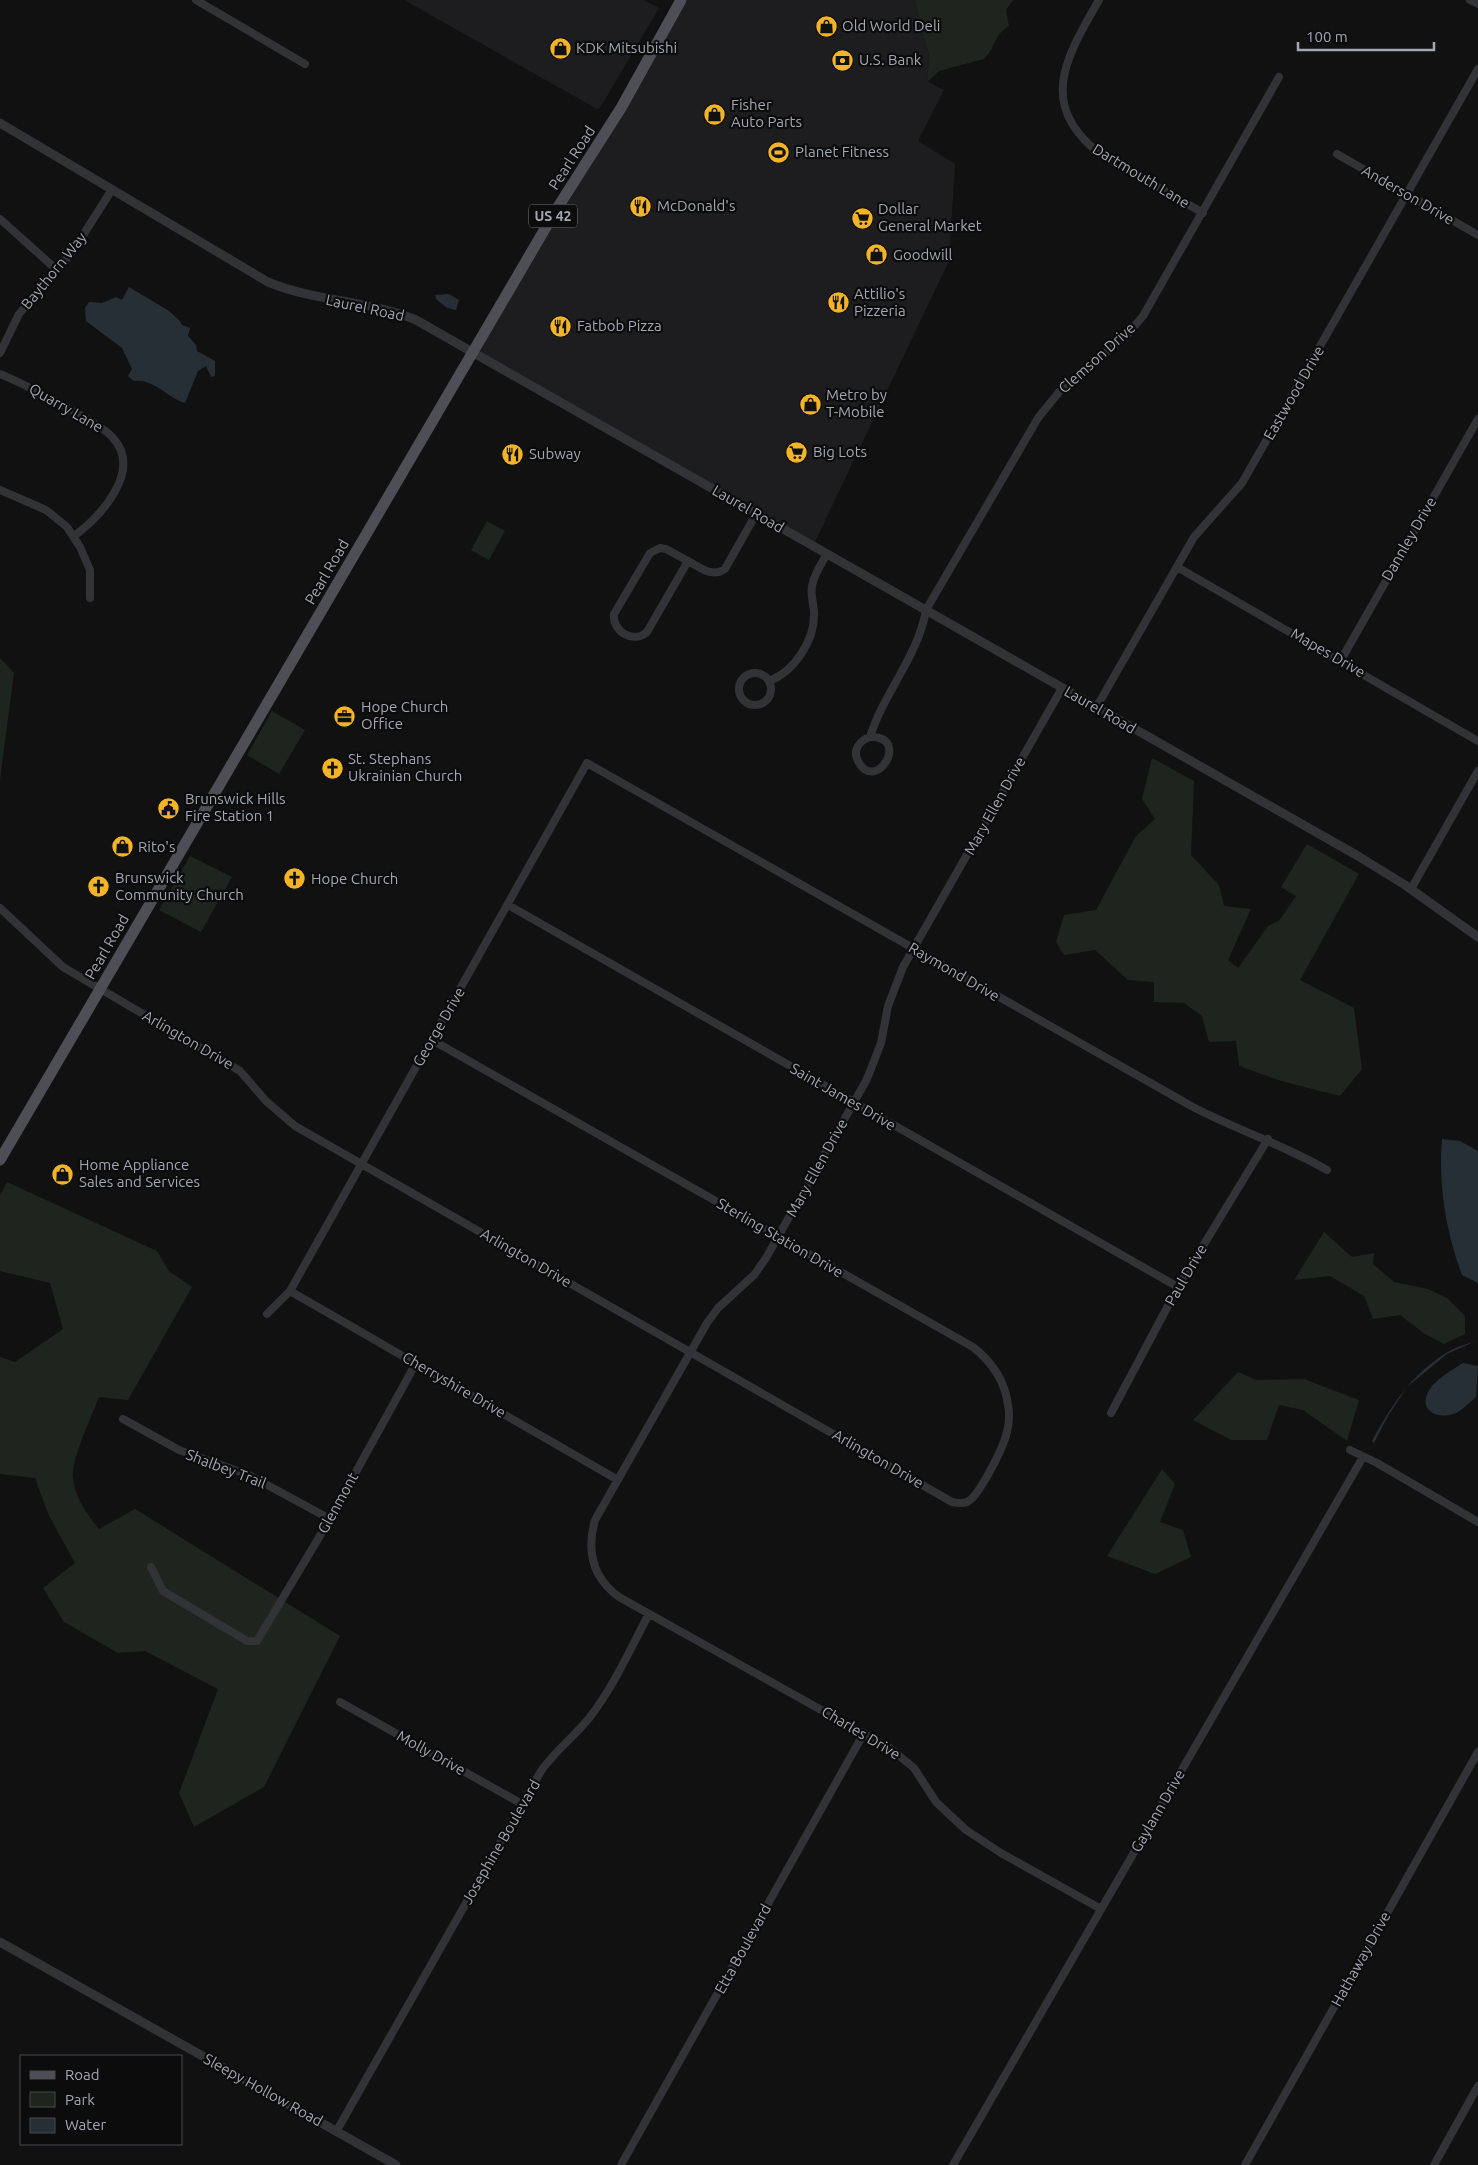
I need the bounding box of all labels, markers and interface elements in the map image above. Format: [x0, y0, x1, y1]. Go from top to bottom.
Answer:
shop icon: Old World Deli [814, 14, 838, 38]
place label: Old World Deli [842, 17, 940, 34]
scale bar [1298, 20, 1434, 52]
text: 100 m [1306, 28, 1348, 45]
shop icon: KDK Mitsubishi [548, 36, 572, 60]
place label: KDK Mitsubishi [576, 39, 677, 56]
bank icon: U.S. Bank [831, 48, 855, 72]
place label: U.S. Bank [859, 51, 922, 68]
place label: Fisher Auto Parts [731, 96, 802, 130]
shop icon: Fisher Auto Parts [703, 102, 727, 126]
street label: Pearl Road [545, 123, 598, 193]
sports icon: Planet Fitness [767, 140, 791, 164]
street label: Dartmouth Lane [1090, 140, 1193, 211]
place label: Planet Fitness [795, 143, 889, 160]
street label: Anderson Drive [1359, 161, 1457, 228]
restaurant icon: McDonald's [629, 194, 653, 218]
place label: McDonald's [657, 197, 735, 214]
place label: Dollar General Market [878, 200, 982, 234]
road number: US 42 [529, 205, 577, 228]
supermarket icon: Dollar General Market [850, 206, 874, 230]
street label: Baythorn Way [17, 229, 90, 313]
shop icon: Goodwill [865, 243, 889, 267]
place label: Goodwill [893, 246, 952, 263]
place label: Attilio's Pizzeria [854, 285, 906, 319]
street label: Laurel Road [324, 291, 406, 324]
restaurant icon: Attilio's Pizzeria [826, 291, 850, 315]
restaurant icon: Fatbob Pizza [549, 314, 573, 338]
place label: Fatbob Pizza [577, 317, 662, 334]
street label: Clemson Drive [1055, 319, 1138, 396]
street label: Eastwood Drive [1260, 343, 1327, 443]
street label: Quarry Lane [26, 380, 106, 436]
place label: Metro by T-Mobile [826, 386, 887, 420]
shop icon: Metro by T-Mobile [798, 392, 822, 416]
supermarket icon: Big Lots [785, 440, 809, 464]
restaurant icon: Subway [501, 442, 525, 466]
place label: Big Lots [813, 443, 867, 460]
place label: Subway [529, 445, 581, 462]
street label: Laurel Road [709, 481, 787, 536]
street label: Dannley Drive [1378, 494, 1439, 584]
street label: Pearl Road [301, 536, 352, 607]
street label: Mapes Drive [1288, 624, 1369, 681]
street label: Laurel Road [1061, 682, 1139, 737]
place label: Hope Church Office [361, 698, 448, 732]
office icon: Hope Church Office [333, 704, 357, 728]
place label: St. Stephans Ukrainian Church [348, 750, 462, 784]
street label: Mary Ellen Drive [961, 754, 1029, 858]
church icon: St. Stephans Ukrainian Church [320, 756, 344, 780]
place label: Brunswick Hills Fire Station 1 [185, 790, 286, 824]
public building icon: Brunswick Hills Fire Station 1 [157, 796, 181, 820]
shop icon: Rito's [110, 835, 134, 859]
place label: Rito's [138, 838, 175, 855]
church icon: Hope Church [283, 867, 307, 891]
place label: Brunswick Community Church [115, 869, 244, 903]
place label: Hope Church [311, 870, 398, 887]
church icon: Brunswick Community Church [87, 875, 111, 899]
street label: Pearl Road [81, 911, 132, 982]
street label: Raymond Drive [906, 939, 1003, 1004]
street label: George Drive [409, 984, 468, 1069]
street label: Arlington Drive [140, 1007, 237, 1073]
street label: Saint James Drive [788, 1059, 899, 1134]
street label: Mary Ellen Drive [783, 1116, 851, 1220]
place label: Home Appliance Sales and Services [79, 1156, 200, 1190]
shop icon: Home Appliance Sales and Services [51, 1162, 75, 1186]
street label: Sterling Station Drive [714, 1194, 846, 1281]
street label: Arlington Drive [478, 1225, 575, 1291]
street label: Paul Drive [1161, 1241, 1210, 1308]
street label: Cherryshire Drive [400, 1348, 509, 1421]
street label: Arlington Drive [830, 1426, 927, 1492]
street label: Shalbey Trail [184, 1445, 269, 1492]
street label: Glenmont [314, 1469, 361, 1536]
street label: Charles Drive [819, 1702, 904, 1763]
street label: Molly Drive [394, 1727, 469, 1778]
street label: Gaylann Drive [1127, 1766, 1188, 1855]
street label: Josephine Boulevard [458, 1777, 543, 1907]
street label: Etta Boulevard [711, 1901, 774, 1997]
street label: Hathaway Drive [1327, 1908, 1394, 2009]
street label: Sleepy Hollow Road [201, 2050, 326, 2129]
legend [20, 2055, 182, 2145]
text: Road [65, 2066, 100, 2083]
text: Park [65, 2091, 95, 2108]
text: Water [65, 2116, 106, 2133]

